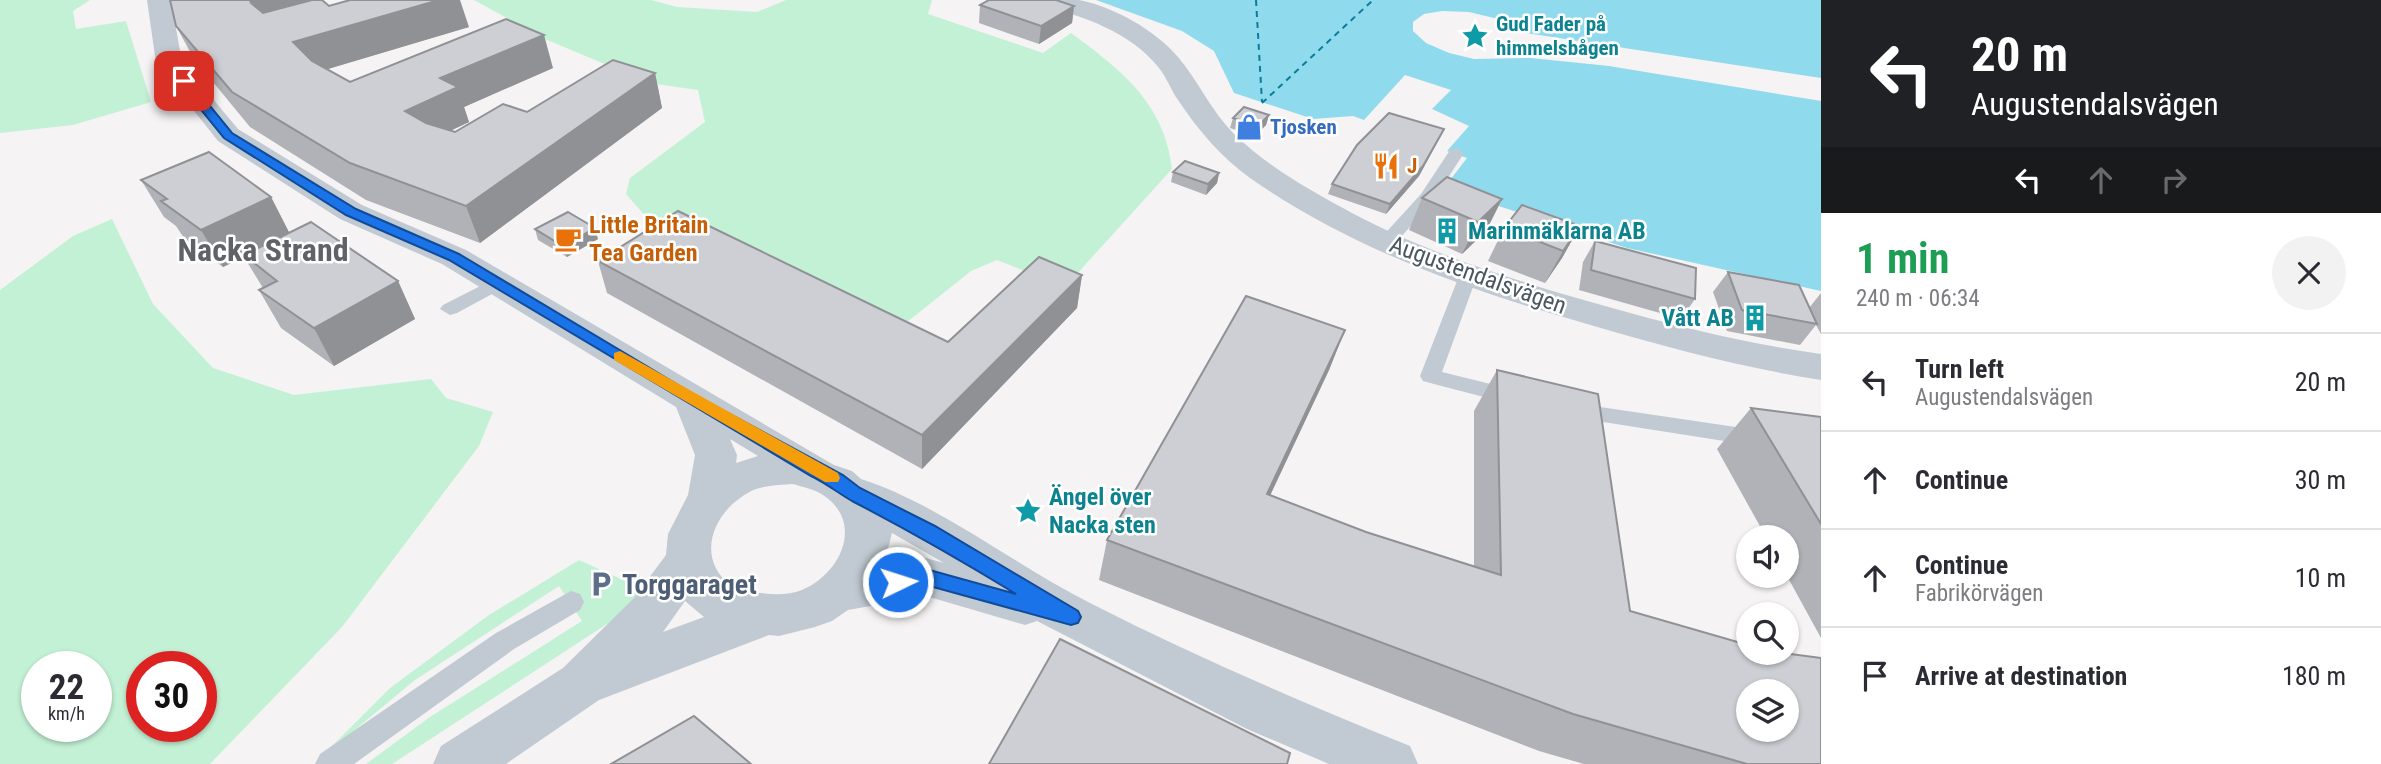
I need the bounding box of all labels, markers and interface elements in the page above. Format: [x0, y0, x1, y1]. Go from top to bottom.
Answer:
place label: Gud Fader på himmelsbågen [1496, 12, 1619, 60]
place icon: Gud Fader på himmelsbågen [1460, 21, 1490, 51]
text: 20 m [1971, 26, 2068, 83]
icon: left [1856, 28, 1947, 119]
pin [154, 51, 214, 111]
icon: arrive [165, 62, 203, 100]
text: Augustendalsvägen [1971, 85, 2219, 123]
shop icon: Tjosken [1234, 112, 1264, 142]
place label: Tjosken [1270, 115, 1337, 139]
restaurant icon: J [1371, 151, 1401, 181]
place label: J [1407, 154, 1417, 178]
icon: left [2009, 161, 2047, 199]
icon: ahead [2082, 161, 2120, 199]
icon: right [2155, 161, 2193, 199]
place label: Little Britain Tea Garden [589, 211, 708, 267]
building icon: Marinmäklarna AB [1432, 216, 1462, 246]
place label: Marinmäklarna AB [1468, 217, 1646, 245]
cafe icon: Little Britain Tea Garden [553, 224, 583, 254]
street label: Augustendalsvägen [1386, 230, 1570, 320]
district label: Nacka Strand [177, 231, 349, 269]
text: 1 min [1856, 234, 1949, 283]
button: close [2272, 236, 2346, 310]
text: 240 m · 06:34 [1856, 285, 1980, 312]
building icon: Vått AB [1740, 303, 1770, 333]
place label: Vått AB [1661, 304, 1734, 332]
text: Turn left [1915, 354, 2004, 384]
icon: left [1856, 363, 1894, 401]
text: 20 m [2295, 367, 2346, 397]
text: Augustendalsvägen [1915, 384, 2093, 411]
icon: ahead [1856, 461, 1894, 499]
text: Continue [1915, 465, 2008, 495]
text: 30 m [2295, 465, 2346, 495]
place label: Ängel över Nacka sten [1049, 483, 1156, 539]
place icon: Ängel över Nacka sten [1013, 496, 1043, 526]
map controls [1736, 525, 1799, 742]
button: sound [1736, 525, 1799, 588]
position arrow [861, 545, 935, 619]
text: Continue [1915, 550, 2008, 580]
icon: ahead [1856, 559, 1894, 597]
text: 10 m [2295, 563, 2346, 593]
place label: Torggaraget [622, 568, 757, 601]
parking icon: Torggaraget [586, 569, 616, 599]
text: Fabrikörvägen [1915, 580, 2043, 607]
button: search [1736, 602, 1799, 665]
speed limit sign: 30 [126, 651, 217, 742]
icon: arrive [1856, 657, 1894, 695]
text: Arrive at destination [1915, 661, 2127, 691]
text: 180 m [2282, 661, 2346, 691]
text: 22 [49, 667, 84, 708]
button: layers [1736, 679, 1799, 742]
text: km/h [48, 703, 85, 724]

